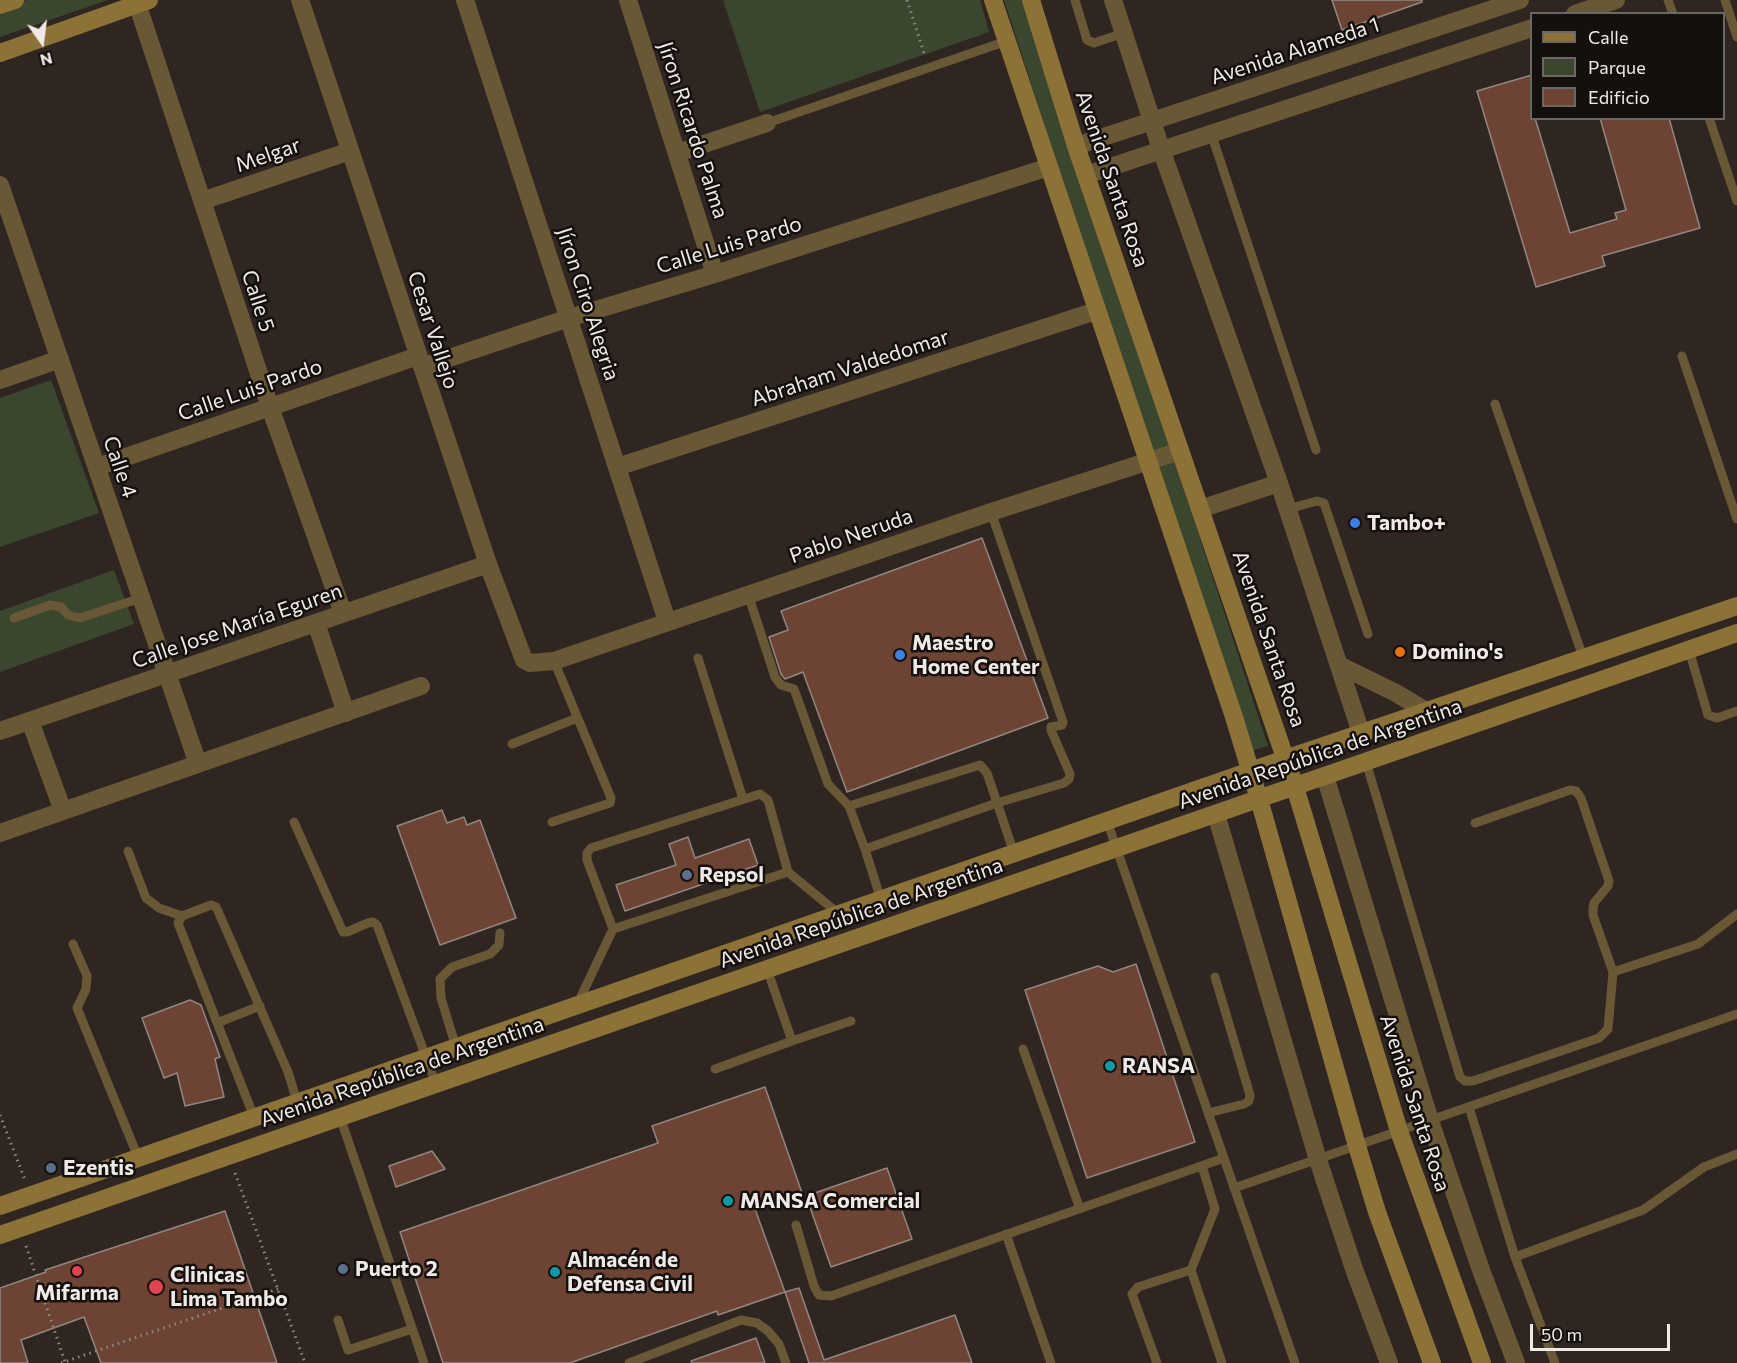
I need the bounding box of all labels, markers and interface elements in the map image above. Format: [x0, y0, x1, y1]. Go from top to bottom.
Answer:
north arrow [12, 12, 72, 72]
street label: Avenida Alameda 1 [1207, 12, 1383, 90]
legend [1530, 12, 1725, 120]
text: Calle [1588, 26, 1628, 48]
street label: Jíron Ricardo Palma [653, 38, 733, 222]
text: N [38, 49, 55, 71]
text: Parque [1588, 56, 1646, 78]
text: Edificio [1588, 86, 1650, 108]
street label: Avenida Santa Rosa [1070, 87, 1154, 271]
street label: Melgar [232, 132, 304, 178]
street label: Calle Luis Pardo [653, 211, 805, 279]
street label: Jíron Ciro Alegria [551, 224, 625, 384]
street label: Calle 5 [236, 267, 280, 335]
street label: Cesar Vallejo [402, 268, 464, 392]
street label: Abraham Valdedomar [748, 324, 952, 412]
street label: Calle Luis Pardo [175, 354, 325, 426]
street label: Calle 4 [98, 433, 142, 501]
street label: Pablo Neruda [786, 503, 916, 569]
place label: Tambo+ [1367, 510, 1446, 536]
marker: Tambo+ [1348, 516, 1362, 530]
street label: Avenida Santa Rosa [1227, 547, 1311, 731]
street label: Calle Jose María Eguren [129, 578, 345, 674]
place label: Maestro Home Center [912, 630, 1040, 680]
place label: Domino's [1412, 639, 1503, 665]
marker: Domino's [1393, 645, 1407, 659]
marker: Maestro Home Center [893, 648, 907, 662]
street label: Avenida República de Argentina [1175, 694, 1465, 814]
street label: Avenida República de Argentina [716, 853, 1006, 973]
place label: Repsol [699, 862, 764, 888]
marker: Repsol [680, 868, 694, 882]
street label: Avenida Santa Rosa [1374, 1011, 1456, 1195]
street label: Avenida República de Argentina [257, 1012, 547, 1132]
place label: RANSA [1122, 1053, 1195, 1079]
marker: RANSA [1103, 1059, 1117, 1073]
place label: Ezentis [63, 1155, 134, 1181]
marker: Ezentis [44, 1161, 58, 1175]
place label: MANSA Comercial [740, 1188, 920, 1214]
marker: MANSA Comercial [721, 1194, 735, 1208]
place label: Almacén de Defensa Civil [567, 1247, 693, 1297]
place label: Puerto 2 [355, 1256, 438, 1282]
place label: Clinicas Lima Tambo [170, 1262, 288, 1312]
marker: Puerto 2 [336, 1262, 350, 1276]
marker: Mifarma [70, 1264, 84, 1278]
marker: Almacén de Defensa Civil [548, 1265, 562, 1279]
marker: Clinicas Lima Tambo [147, 1278, 165, 1296]
place label: Mifarma [35, 1280, 119, 1306]
scale bar [1533, 1312, 1672, 1350]
text: 50 m [1541, 1323, 1582, 1345]

